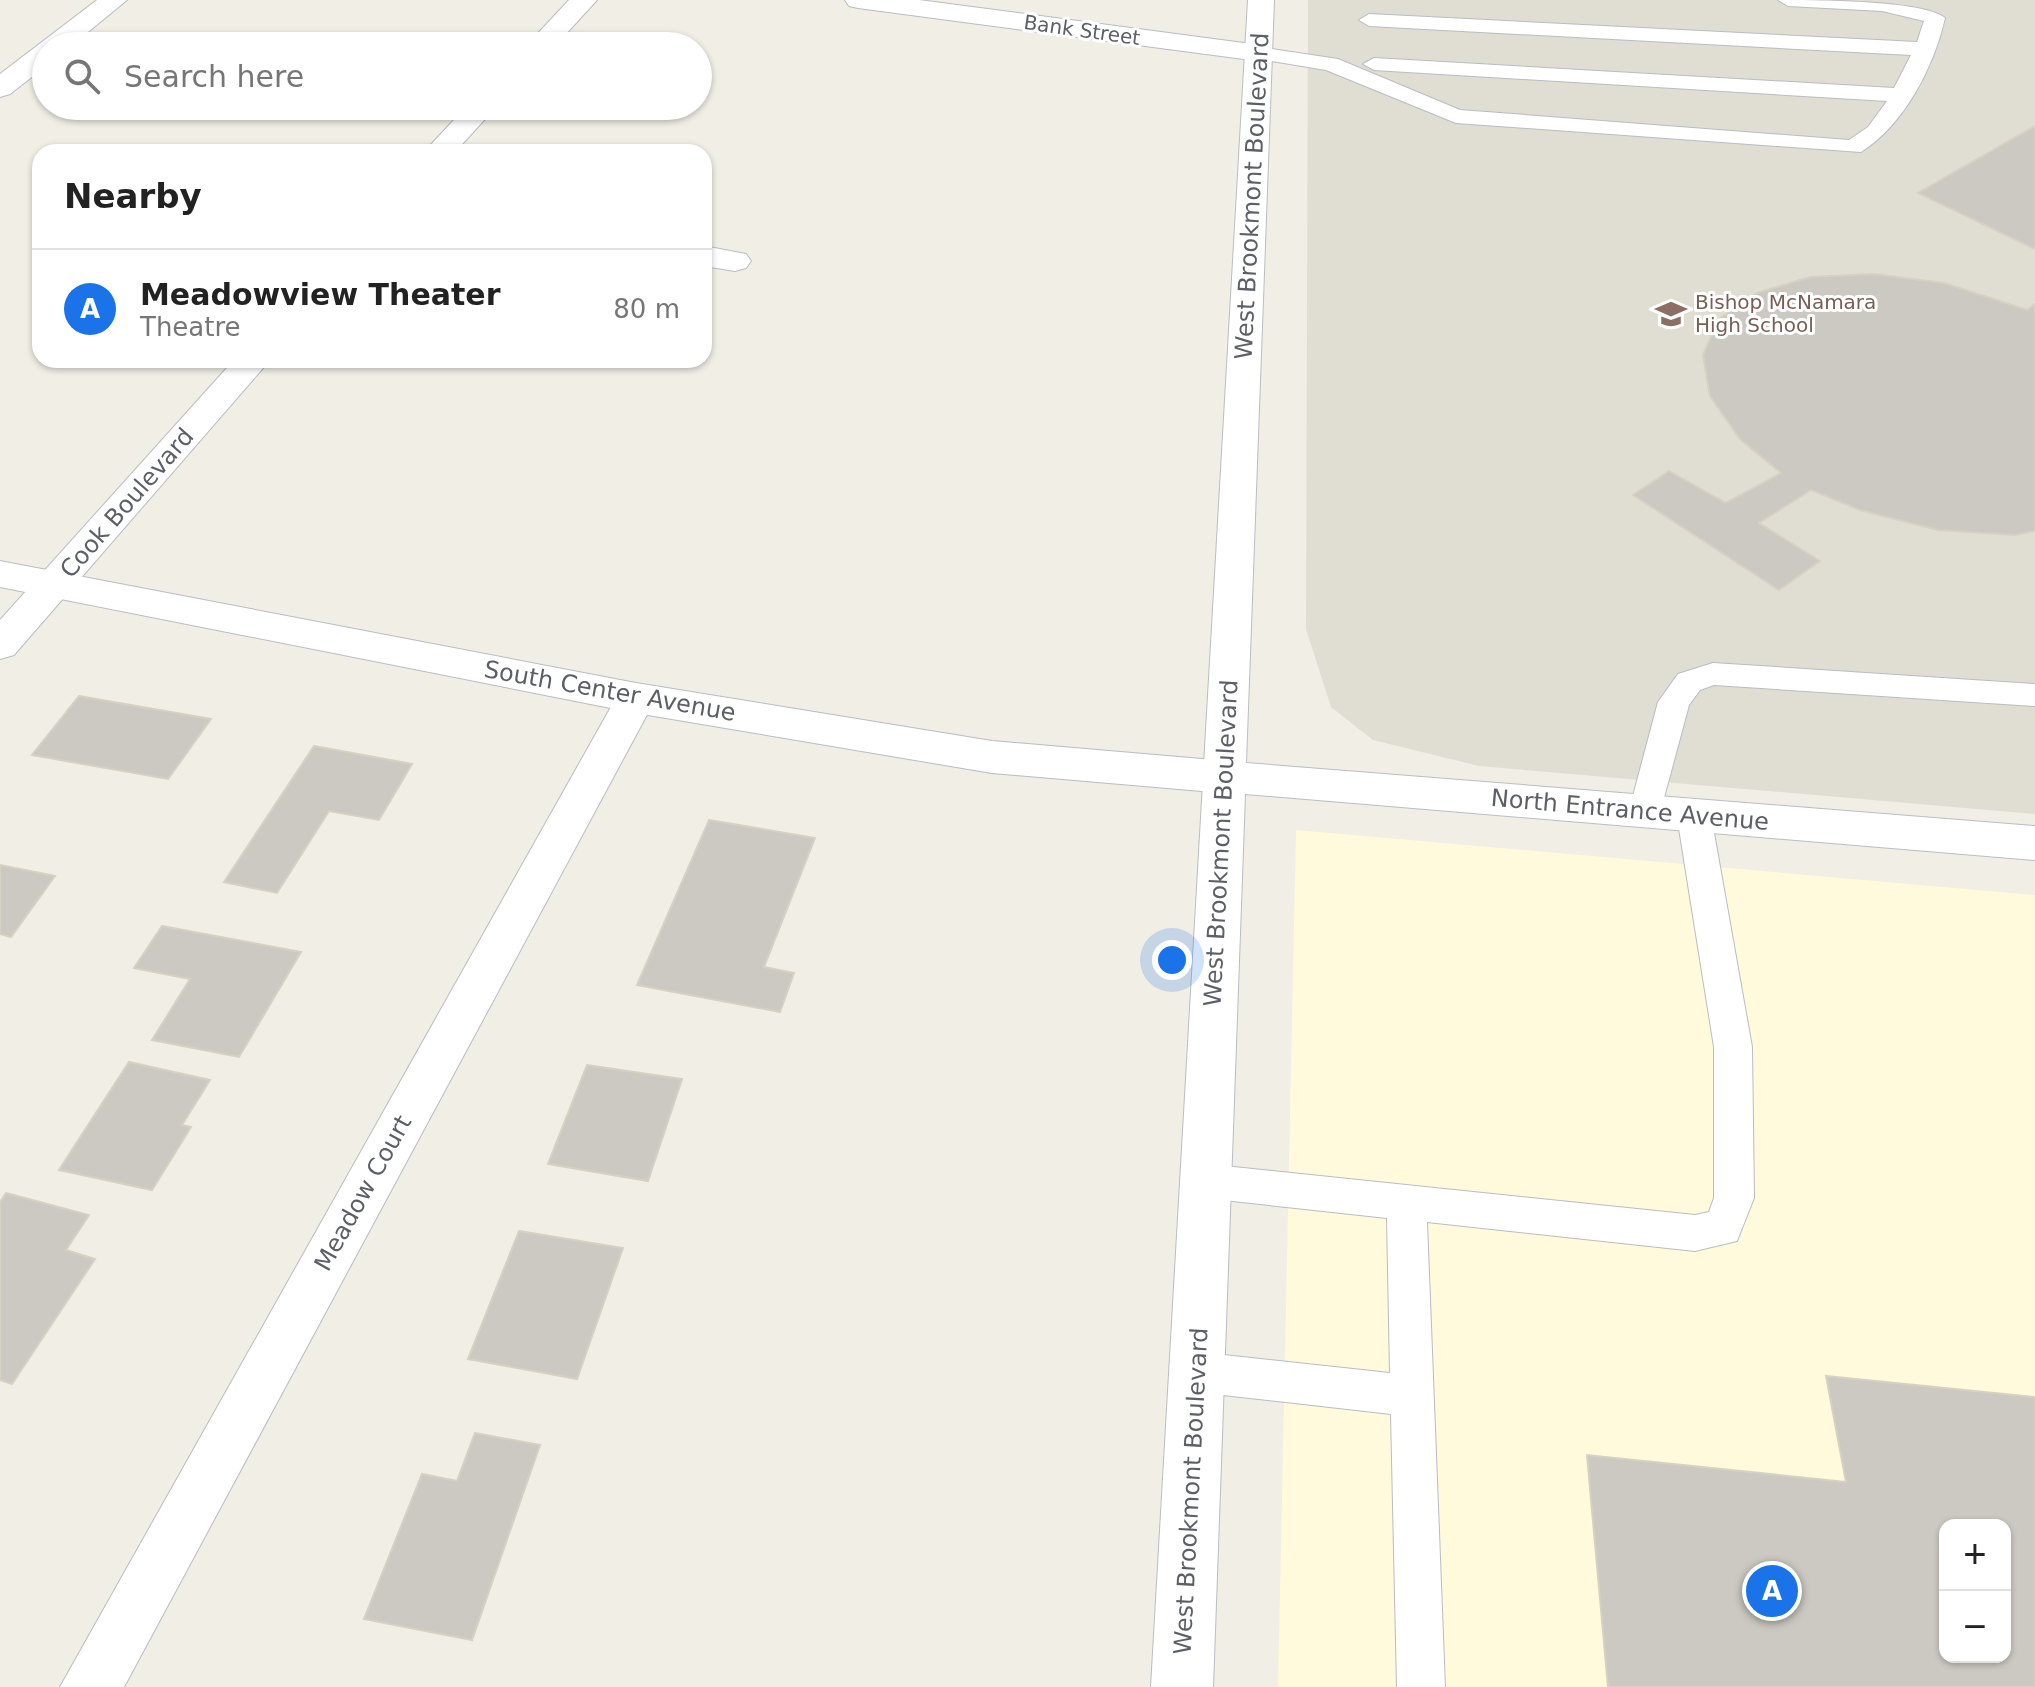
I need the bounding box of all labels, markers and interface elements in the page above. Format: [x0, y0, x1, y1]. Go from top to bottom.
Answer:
street label: Bank Street [1022, 10, 1142, 50]
search box [32, 32, 712, 120]
street label: West Brookmont Boulevard [1229, 32, 1275, 360]
icon: search [60, 54, 104, 98]
text: Search here [124, 59, 304, 94]
text: Nearby [64, 176, 202, 216]
text: Meadowview Theater [140, 277, 500, 312]
place label: Bishop McNamara High School [1695, 290, 1876, 337]
text: A [80, 294, 100, 324]
text: 80 m [613, 294, 680, 324]
school or university icon: Bishop McNamara High School [1654, 297, 1688, 331]
text: Theatre [140, 312, 241, 342]
street label: Cook Boulevard [54, 422, 200, 584]
street label: South Center Avenue [482, 655, 738, 727]
street label: West Brookmont Boulevard [1198, 679, 1244, 1007]
street label: North Entrance Avenue [1490, 784, 1770, 836]
your location [1152, 940, 1192, 980]
street label: Meadow Court [309, 1110, 417, 1276]
street label: West Brookmont Boulevard [1168, 1327, 1214, 1655]
map controls [1939, 1519, 2011, 1663]
button: + [1939, 1519, 2011, 1591]
pin: A [1746, 1561, 1798, 1621]
button: − [1939, 1591, 2011, 1663]

